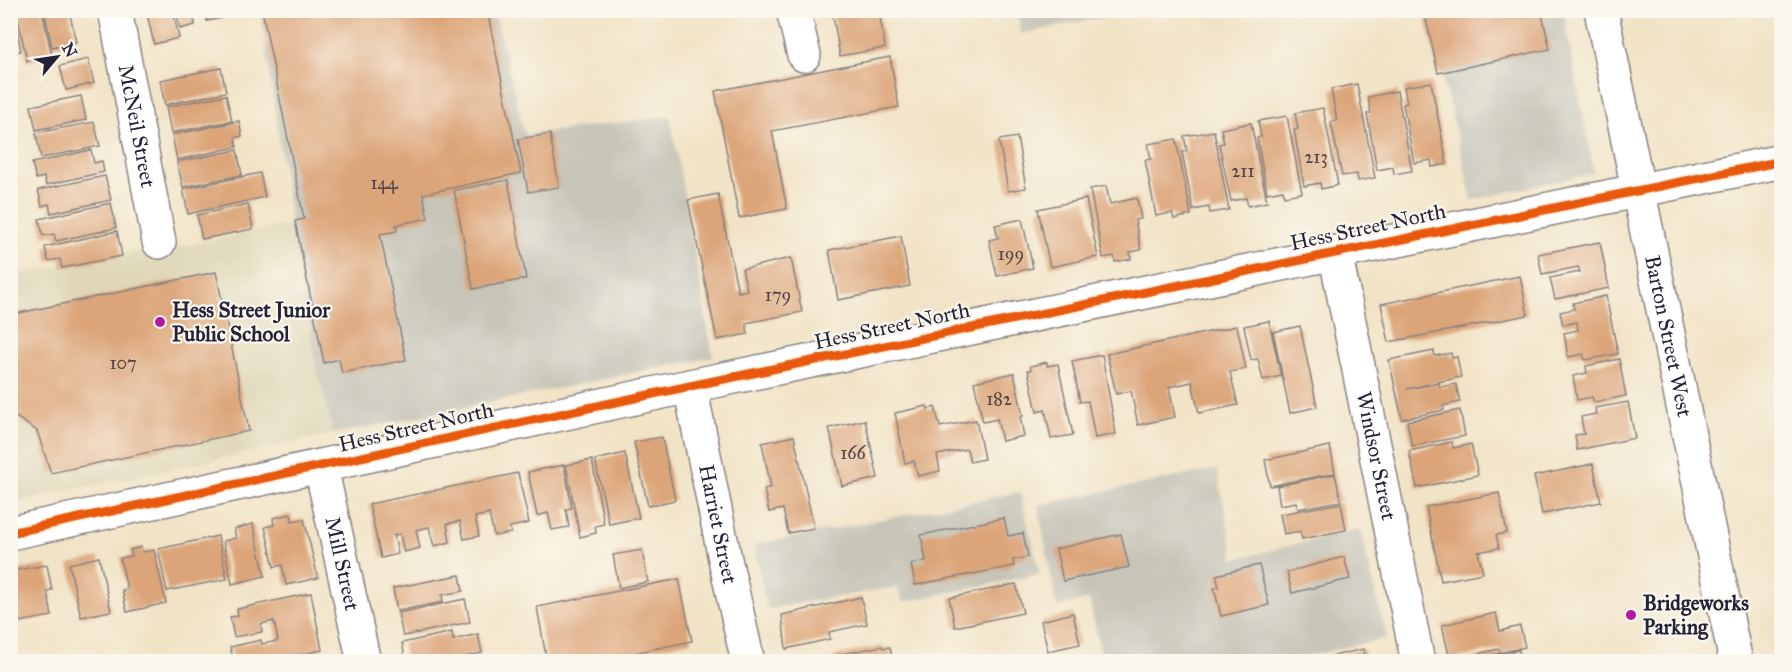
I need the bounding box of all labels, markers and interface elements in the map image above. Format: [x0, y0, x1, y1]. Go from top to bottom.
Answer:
north arrow [27, 27, 87, 87]
text: N [58, 39, 81, 61]
street label: McNeil Street [113, 62, 161, 190]
house number: 213 [1304, 146, 1328, 168]
house number: 211 [1231, 160, 1255, 182]
house number: 144 [370, 172, 399, 194]
street label: Hess Street North [1288, 198, 1448, 256]
house number: 199 [998, 243, 1024, 265]
street label: Barton Street West [1639, 253, 1698, 420]
house number: 179 [765, 284, 791, 306]
place label: Hess Street Junior Public School [172, 297, 331, 347]
street label: Hess Street North [812, 297, 972, 355]
marker: Hess Street Junior Public School [153, 315, 167, 329]
house number: 107 [109, 352, 137, 374]
house number: 182 [986, 388, 1012, 410]
street label: Windsor Street [1351, 389, 1402, 523]
street label: Hess Street North [336, 396, 496, 457]
house number: 166 [840, 442, 867, 464]
street label: Harriet Street [693, 462, 743, 587]
street label: Mill Street [319, 514, 365, 614]
place label: Bridgeworks Parking [1643, 590, 1749, 640]
marker: Bridgeworks Parking [1624, 608, 1638, 622]

